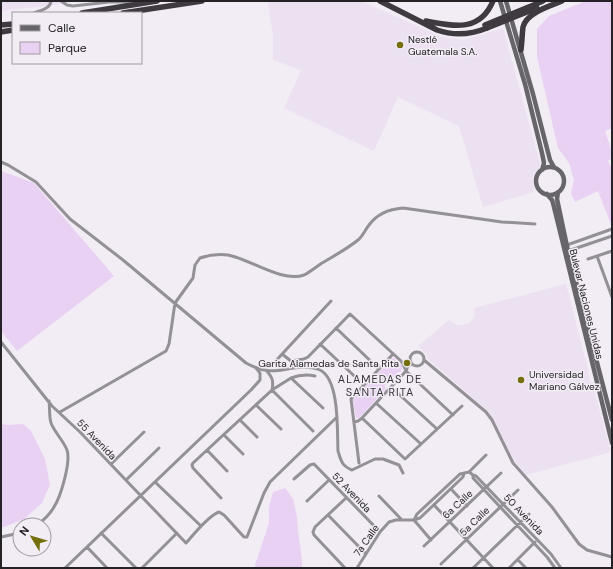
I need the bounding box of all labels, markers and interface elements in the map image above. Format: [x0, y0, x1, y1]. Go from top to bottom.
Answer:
legend [12, 12, 142, 64]
text: Calle [48, 20, 75, 36]
place label: Nestlé Guatemala S.A. [408, 33, 477, 58]
text: Parque [48, 40, 87, 56]
marker: Nestlé Guatemala S.A. [395, 40, 405, 50]
street label: Bulevar Naciones Unidas [567, 248, 607, 361]
place label: Garita Alamedas de Santa Rita [258, 357, 399, 370]
marker: Garita Alamedas de Santa Rita [402, 358, 412, 368]
place label: Universidad Mariano Gálvez [529, 368, 600, 393]
district label: ALAMEDAS DE SANTA RITA [338, 372, 422, 399]
marker: Universidad Mariano Gálvez [516, 375, 526, 385]
street label: 55 Avenida [74, 416, 119, 462]
street label: 52 Avenida [329, 469, 374, 515]
street label: 6a Calle [439, 487, 476, 522]
street label: 50 Avenida [501, 491, 546, 538]
street label: 5a Calle [457, 504, 492, 539]
north arrow [12, 517, 52, 557]
street label: 7a Calle [351, 522, 382, 559]
text: N [16, 523, 32, 538]

